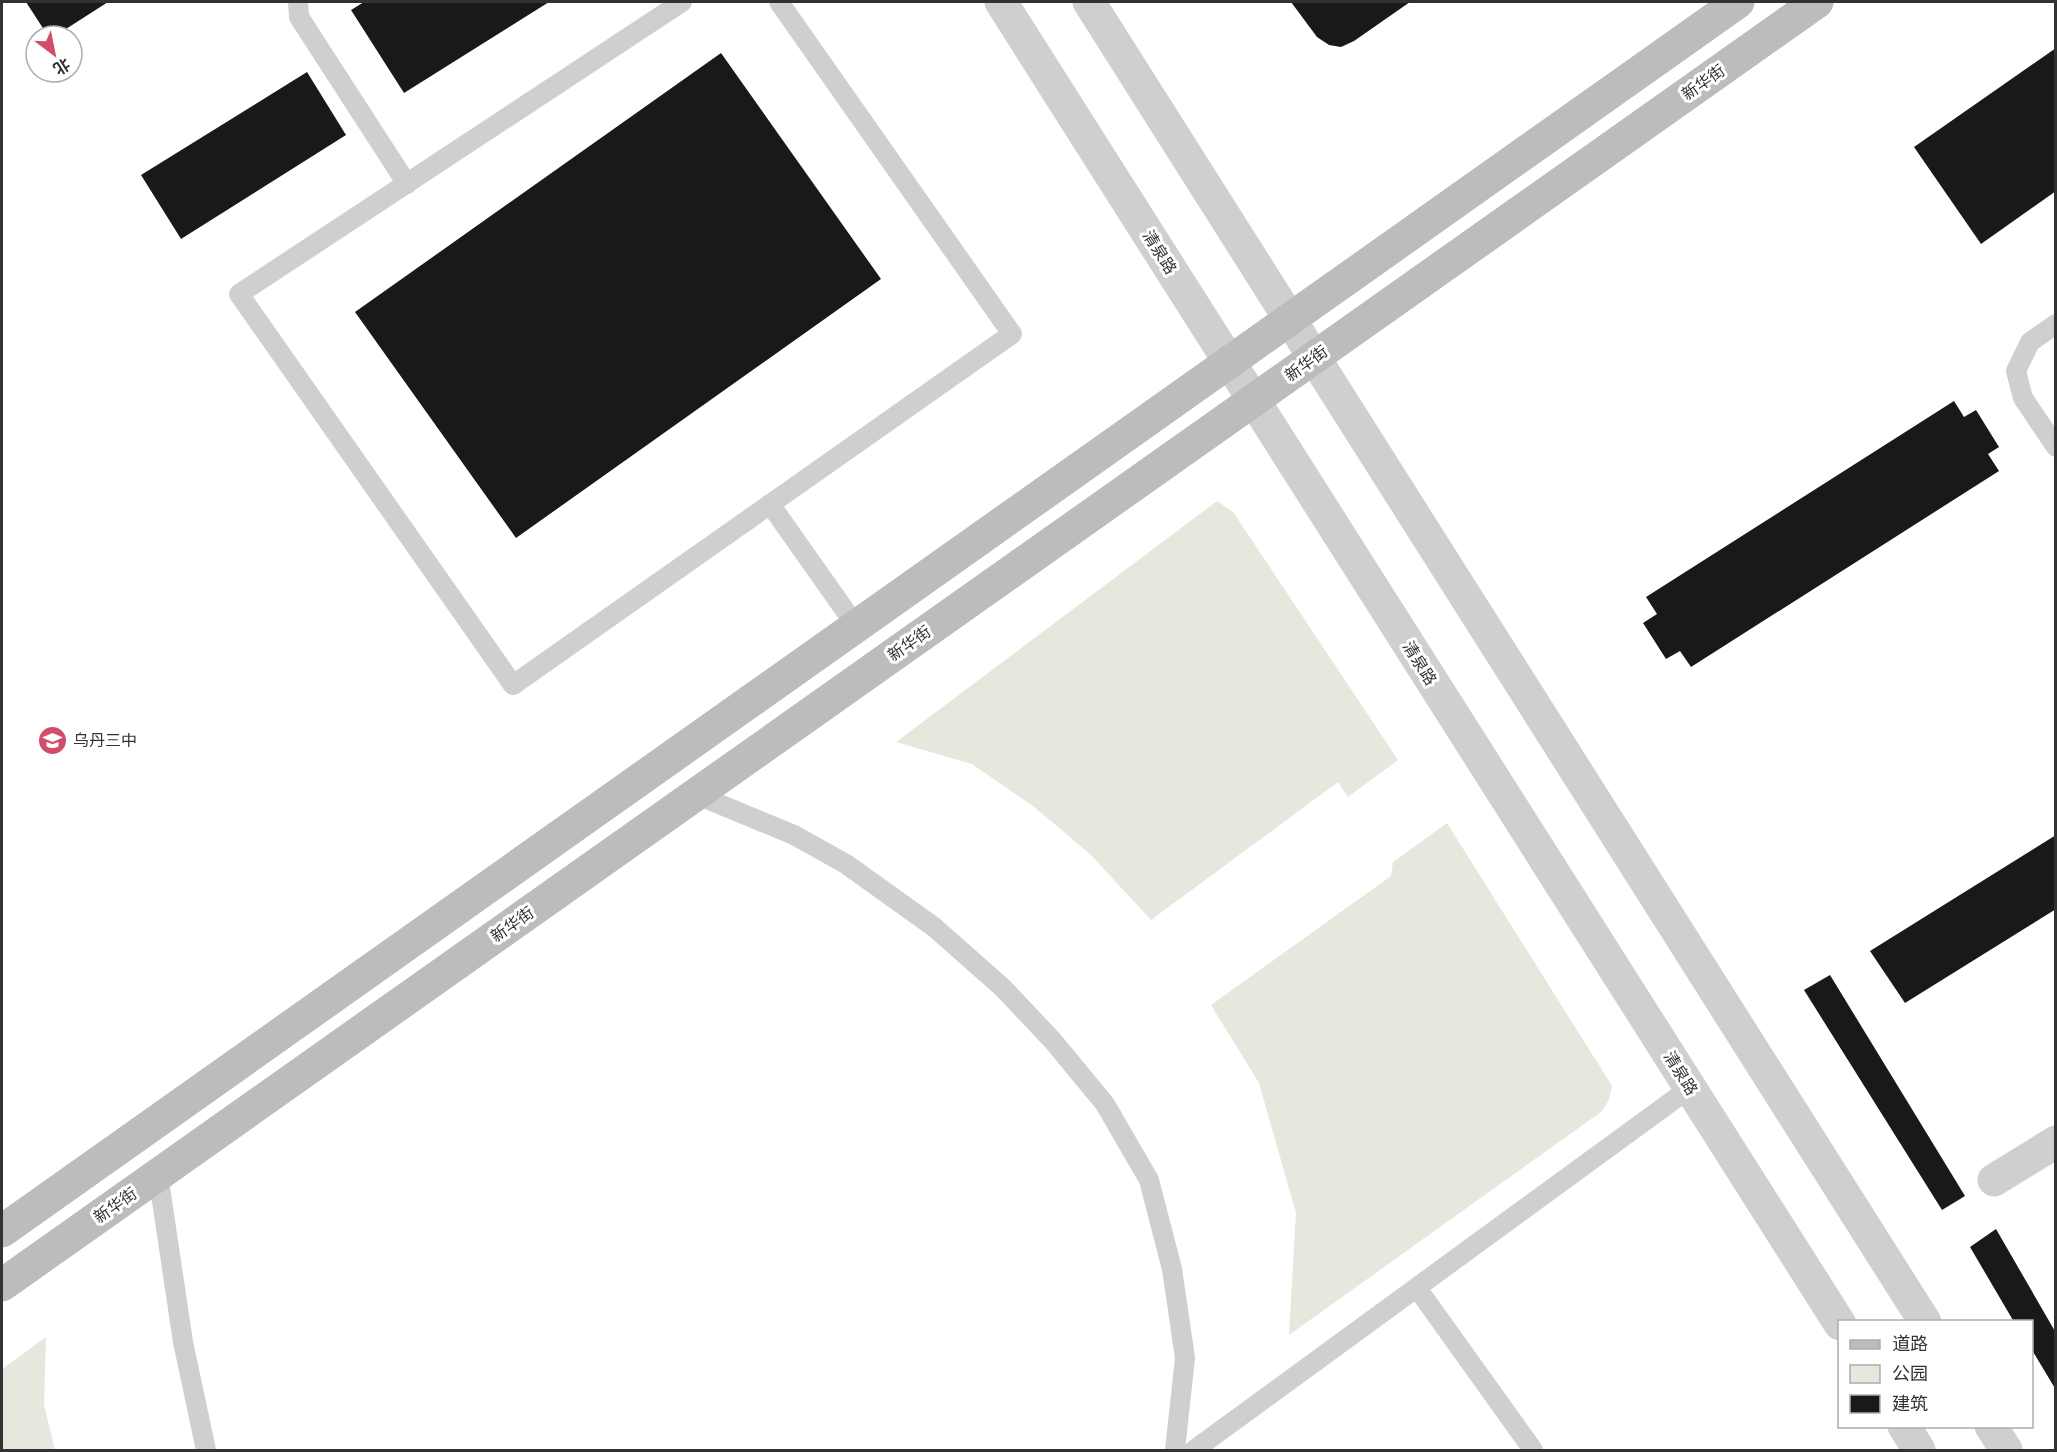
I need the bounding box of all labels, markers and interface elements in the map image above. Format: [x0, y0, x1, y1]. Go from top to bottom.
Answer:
north arrow [24, 24, 84, 84]
text: 北 [50, 54, 74, 79]
street label: 新华街 [1678, 60, 1728, 104]
street label: 清泉路 [1139, 226, 1181, 278]
street label: 新华街 [1281, 341, 1331, 385]
street label: 新华街 [884, 621, 934, 665]
street label: 清泉路 [1399, 637, 1441, 689]
school or university icon: 乌丹三中 [36, 724, 68, 756]
place label: 乌丹三中 [73, 730, 137, 750]
street label: 新华街 [487, 902, 537, 946]
street label: 清泉路 [1660, 1047, 1702, 1099]
street label: 新华街 [90, 1183, 140, 1227]
legend [1838, 1320, 2033, 1428]
text: 道路 [1892, 1332, 1928, 1355]
text: 公园 [1892, 1362, 1928, 1385]
text: 建筑 [1892, 1392, 1928, 1415]

